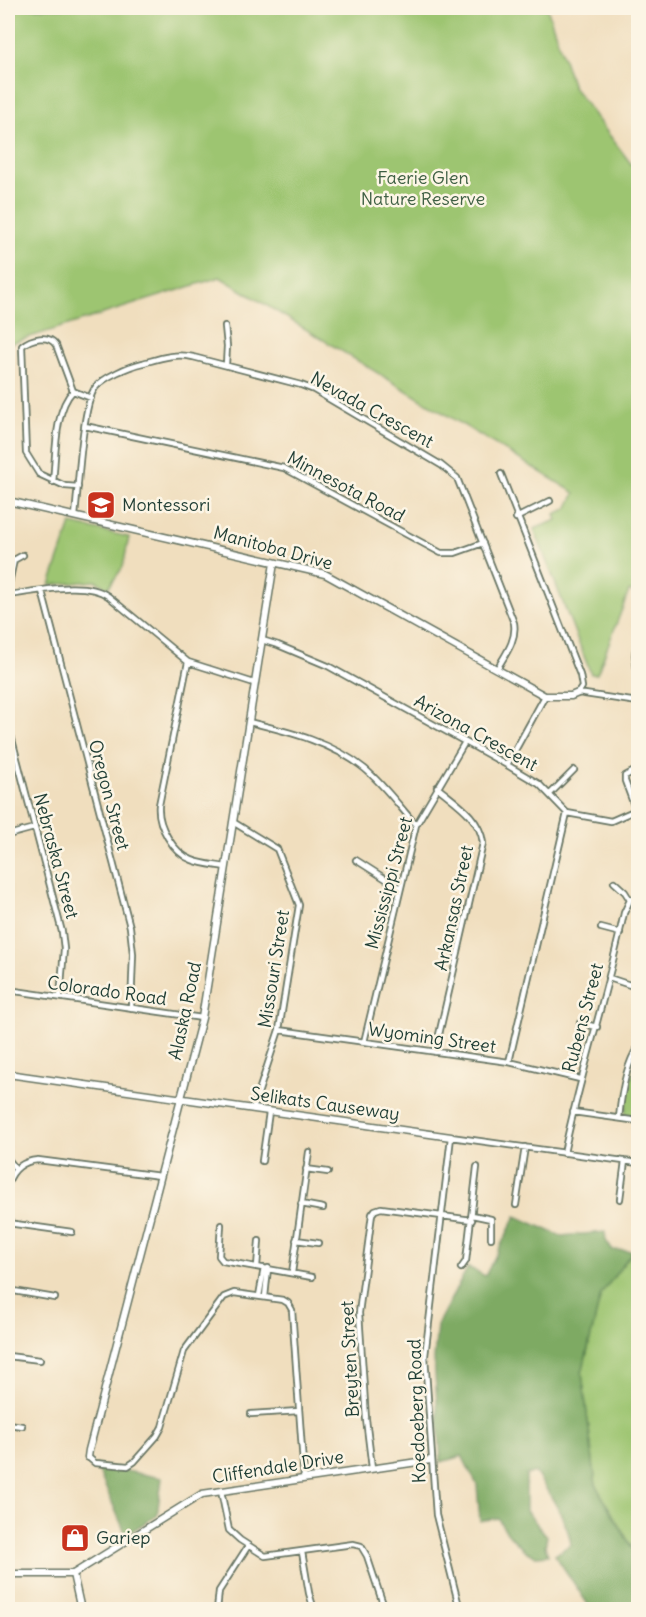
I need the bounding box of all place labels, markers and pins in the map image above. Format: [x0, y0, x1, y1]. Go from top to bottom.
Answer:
school or university icon: Montessori [85, 489, 117, 521]
place label: Montessori [122, 493, 210, 516]
shop icon: Gariep [59, 1522, 91, 1554]
place label: Gariep [96, 1526, 151, 1549]

